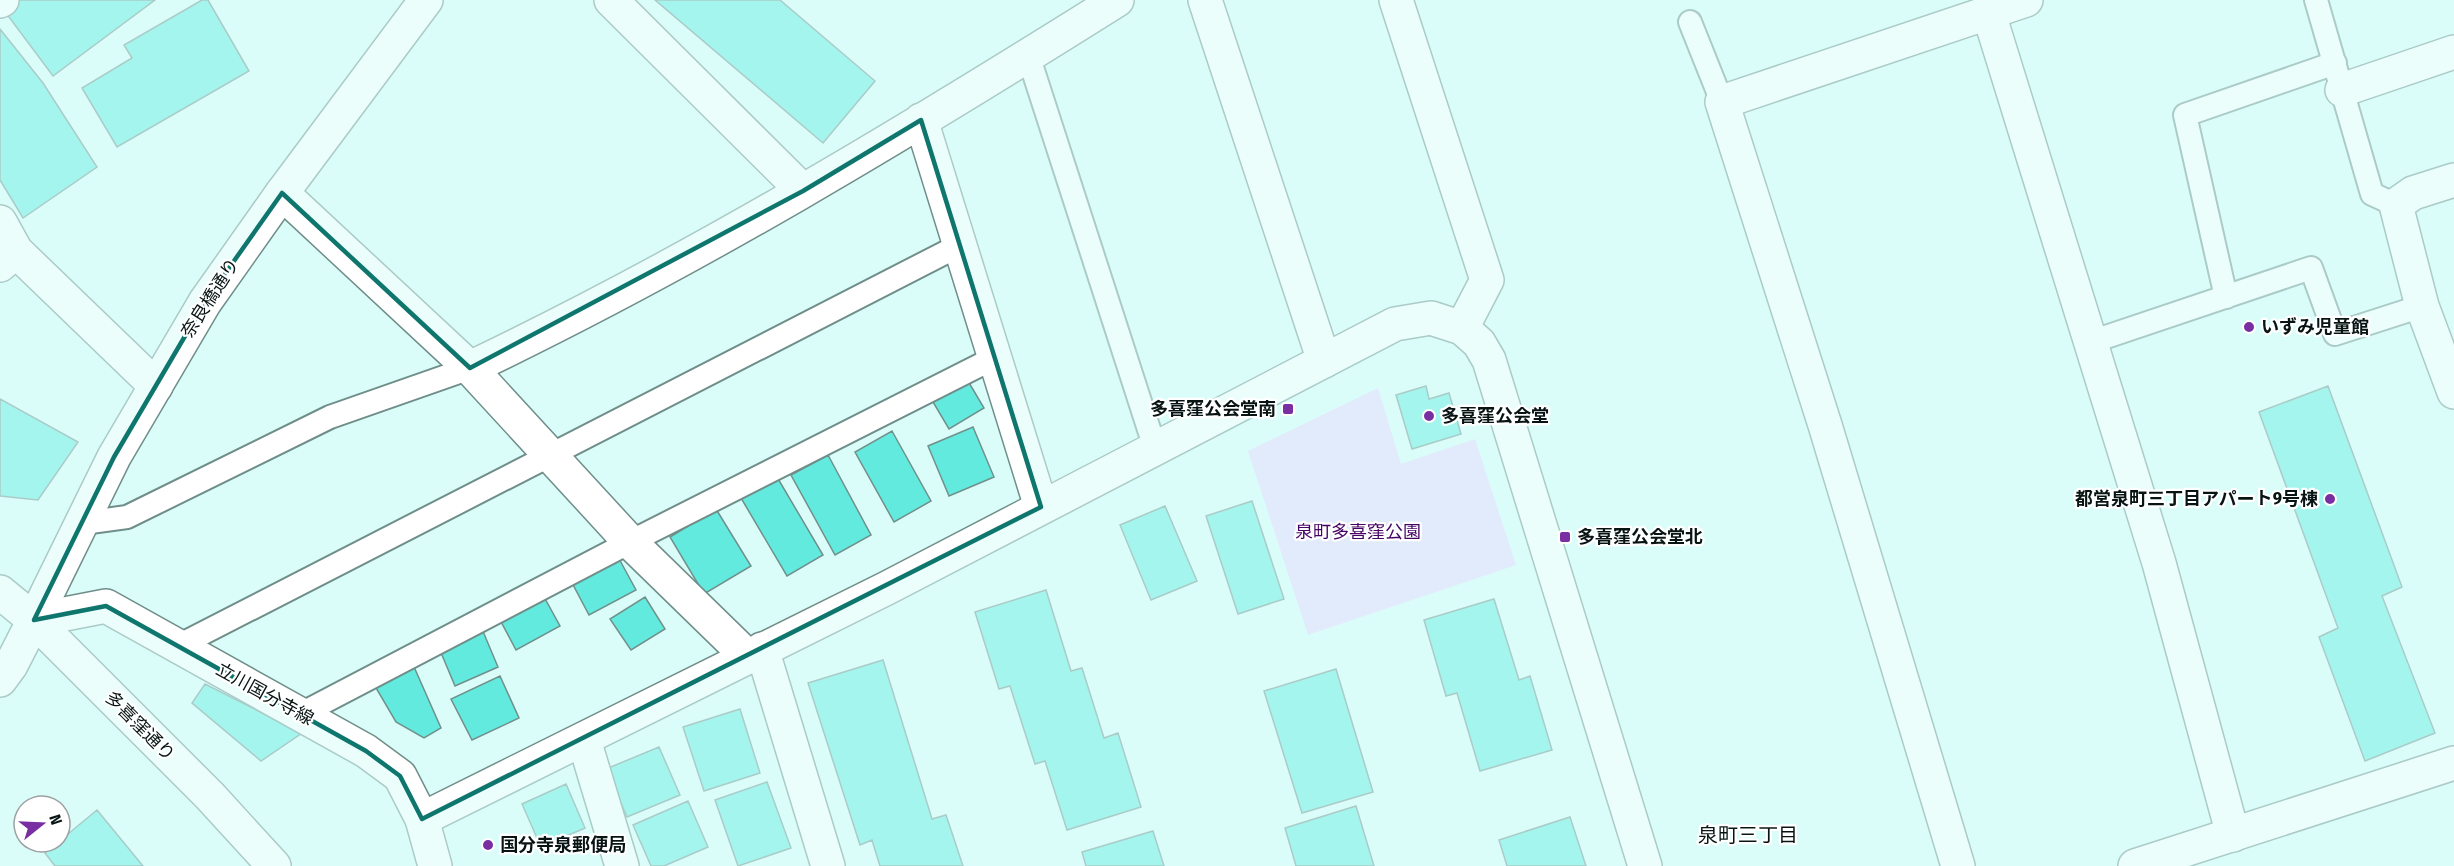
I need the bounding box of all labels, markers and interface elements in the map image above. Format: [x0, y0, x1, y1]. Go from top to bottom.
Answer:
street label: 奈良橋通り [176, 254, 244, 342]
place label: いずみ児童館 [2261, 316, 2369, 338]
marker: いずみ児童館 [2242, 320, 2256, 334]
place label: 多喜窪公会堂南 [1150, 398, 1276, 420]
marker: 多喜窪公会堂南 [1281, 402, 1295, 416]
place label: 多喜窪公会堂 [1441, 405, 1549, 427]
marker: 多喜窪公会堂 [1422, 409, 1436, 423]
place label: 都営泉町三丁目アパート9号棟 [2075, 488, 2318, 510]
marker: 都営泉町三丁目アパート9号棟 [2323, 492, 2337, 506]
park label: 泉町多喜窪公園 [1295, 521, 1421, 543]
place label: 多喜窪公会堂北 [1577, 526, 1703, 548]
marker: 多喜窪公会堂北 [1558, 530, 1572, 544]
street label: 立川国分寺線 [212, 658, 318, 730]
street label: 多喜窪通り [100, 686, 180, 766]
north arrow [12, 794, 72, 854]
text: N [45, 812, 66, 827]
district label: 泉町三丁目 [1698, 823, 1798, 847]
place label: 国分寺泉郵便局 [500, 834, 626, 856]
marker: 国分寺泉郵便局 [481, 838, 495, 852]

